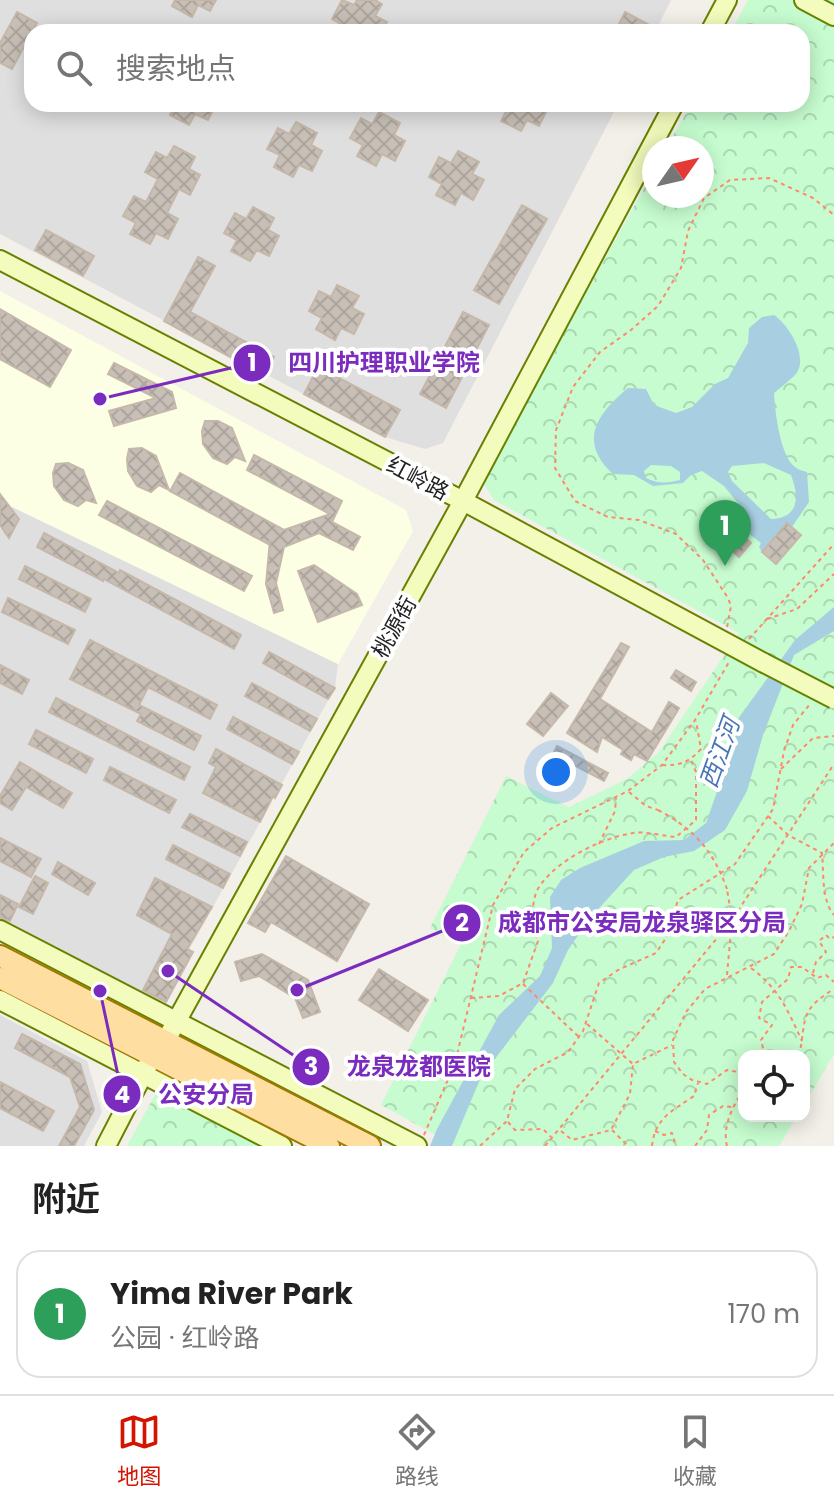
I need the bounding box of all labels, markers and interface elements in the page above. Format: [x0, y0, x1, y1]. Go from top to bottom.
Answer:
search box [24, 24, 810, 112]
icon: search [52, 46, 96, 90]
text: 搜索地点 [116, 47, 236, 90]
north arrow [642, 136, 714, 208]
callout: 四川护理职业学院 [232, 339, 496, 387]
text: 1 [247, 346, 257, 379]
text: 四川护理职业学院 [288, 346, 480, 379]
street label: 红岭路 [381, 449, 454, 508]
pin: 1 [699, 500, 751, 566]
street label: 桃源街 [365, 591, 424, 664]
water label: 西江河 [692, 710, 749, 792]
your location [536, 752, 576, 792]
callout: 成都市公安局龙泉驿区分局 [442, 899, 802, 947]
text: 2 [455, 906, 469, 939]
text: 成都市公安局龙泉驿区分局 [498, 906, 786, 939]
callout: 龙泉龙都医院 [291, 1043, 507, 1091]
text: 3 [304, 1050, 318, 1083]
text: 龙泉龙都医院 [347, 1050, 491, 1083]
map controls [738, 1050, 810, 1122]
button: locate [738, 1050, 810, 1122]
callout: 公安分局 [102, 1070, 270, 1118]
text: 4 [114, 1078, 130, 1111]
text: 公安分局 [158, 1078, 254, 1111]
text: 附近 [32, 1175, 100, 1223]
text: Yima River Park [110, 1272, 353, 1315]
text: 1 [55, 1296, 65, 1332]
text: 170 m [727, 1296, 800, 1332]
text: 公园 · 红岭路 [110, 1320, 259, 1356]
tab: 地图 [117, 1410, 161, 1493]
tab: 路线 [395, 1410, 439, 1493]
tab: 收藏 [673, 1410, 717, 1493]

